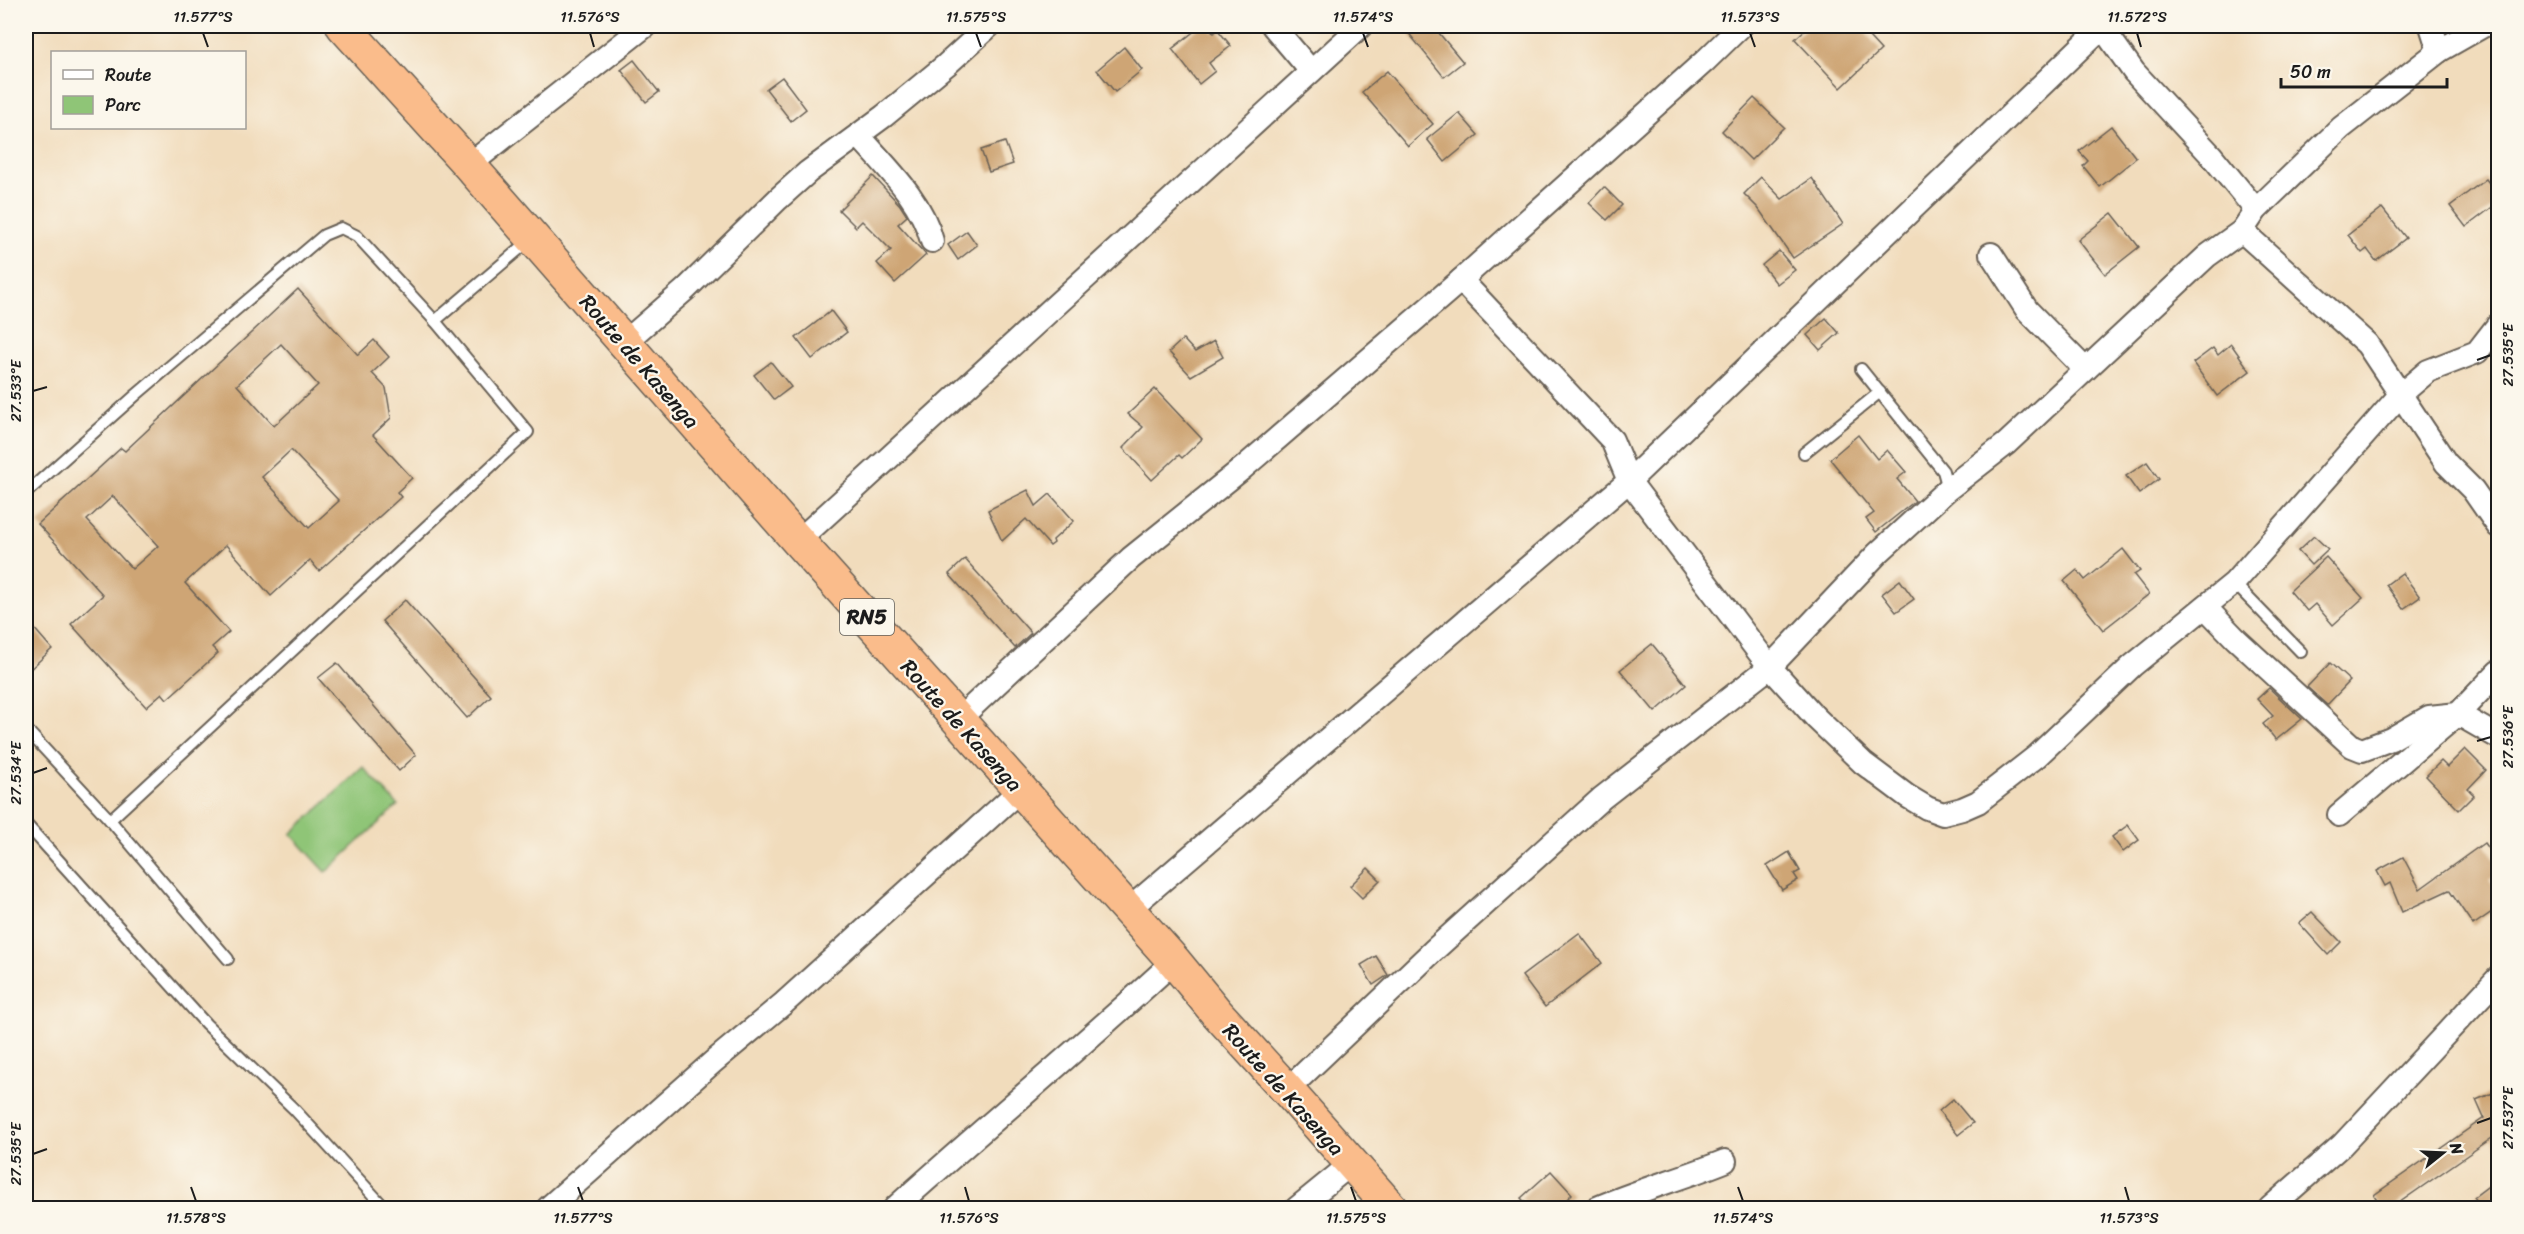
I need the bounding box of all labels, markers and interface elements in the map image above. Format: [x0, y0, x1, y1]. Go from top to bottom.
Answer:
text: 11.577°S [173, 4, 233, 30]
text: 11.576°S [560, 4, 620, 30]
text: 11.575°S [946, 4, 1007, 30]
text: 11.574°S [1333, 4, 1394, 30]
text: 11.573°S [1720, 4, 1780, 30]
text: 11.572°S [2107, 4, 2167, 30]
legend [51, 51, 246, 129]
scale bar [2281, 51, 2448, 89]
text: 50 m [2290, 56, 2331, 88]
text: Route [105, 59, 152, 91]
text: Parc [105, 89, 141, 121]
street label: Route de Kasenga [569, 285, 710, 438]
text: 27.535°E [2495, 322, 2521, 387]
text: 27.533°E [3, 358, 29, 422]
road number: RN5 [840, 599, 894, 635]
street label: Route de Kasenga [891, 650, 1033, 801]
text: 27.536°E [2495, 704, 2521, 768]
text: 27.534°E [3, 740, 29, 805]
street label: Route de Kasenga [1213, 1014, 1355, 1165]
text: 27.537°E [2495, 1085, 2521, 1149]
text: 27.535°E [3, 1121, 29, 1186]
north arrow [2413, 1123, 2473, 1183]
text: N [2441, 1138, 2473, 1159]
text: 11.578°S [166, 1205, 227, 1231]
text: 11.577°S [553, 1205, 613, 1231]
text: 11.576°S [939, 1205, 999, 1231]
text: 11.575°S [1326, 1205, 1387, 1231]
text: 11.574°S [1713, 1205, 1774, 1231]
text: 11.573°S [2099, 1205, 2159, 1231]

